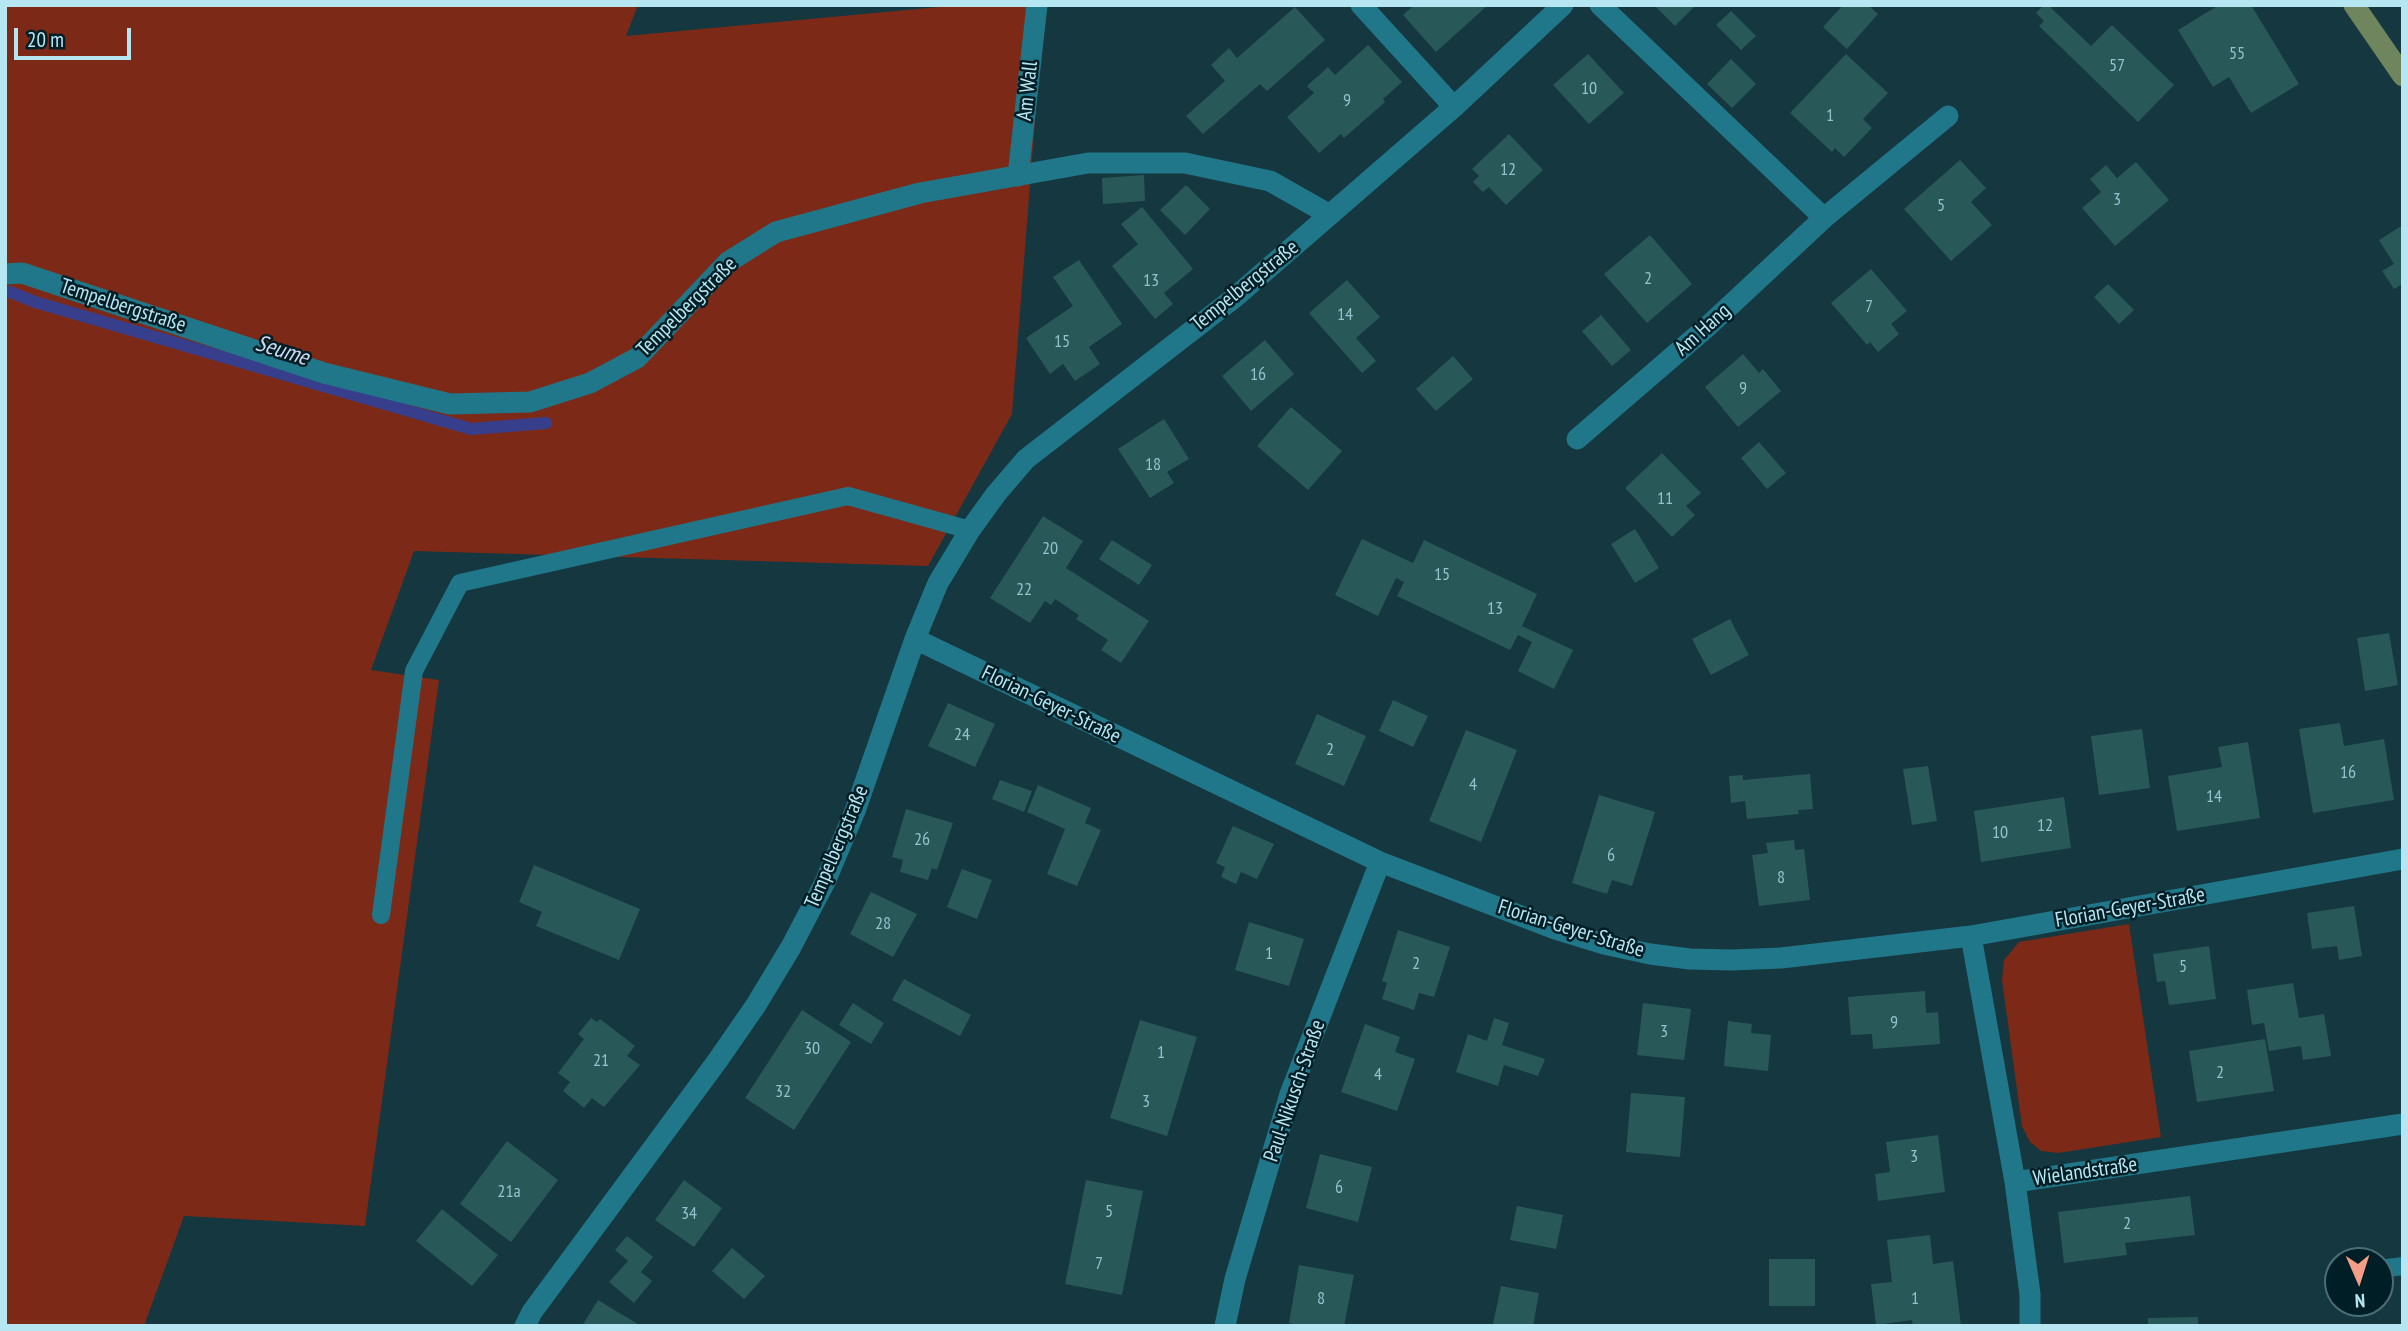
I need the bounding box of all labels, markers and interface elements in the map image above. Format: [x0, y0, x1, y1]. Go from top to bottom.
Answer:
scale bar [18, 14, 135, 58]
text: 20 m [27, 26, 64, 53]
house number: 55 [2229, 43, 2245, 65]
house number: 57 [2109, 55, 2125, 77]
street label: Am Wall [1012, 60, 1044, 122]
house number: 10 [1581, 78, 1597, 100]
house number: 9 [1343, 90, 1351, 112]
house number: 1 [1826, 105, 1834, 127]
house number: 12 [1500, 159, 1516, 181]
house number: 3 [2113, 189, 2121, 211]
house number: 5 [1937, 195, 1945, 217]
street label: Tempelbergstraße [1186, 235, 1304, 337]
street label: Tempelbergstraße [632, 252, 742, 362]
house number: 2 [1644, 268, 1652, 290]
house number: 13 [1143, 270, 1159, 292]
street label: Tempelbergstraße [57, 274, 189, 338]
house number: 7 [1865, 296, 1873, 318]
street label: Am Hang [1670, 299, 1736, 361]
house number: 14 [1337, 304, 1353, 326]
water label: Seume [252, 330, 312, 372]
house number: 15 [1054, 331, 1070, 353]
house number: 16 [1250, 364, 1266, 386]
house number: 9 [1739, 378, 1747, 400]
house number: 18 [1145, 454, 1161, 476]
house number: 11 [1657, 488, 1673, 510]
house number: 20 [1042, 538, 1058, 560]
house number: 15 [1434, 564, 1450, 586]
house number: 22 [1016, 579, 1032, 601]
house number: 13 [1487, 598, 1503, 620]
street label: Florian-Geyer-Straße [977, 660, 1125, 750]
house number: 24 [954, 724, 970, 746]
house number: 2 [1326, 739, 1334, 761]
house number: 16 [2340, 762, 2356, 784]
house number: 4 [1469, 774, 1477, 796]
street label: Tempelbergstraße [800, 782, 874, 912]
house number: 14 [2206, 786, 2222, 808]
house number: 12 [2037, 815, 2053, 837]
house number: 10 [1992, 822, 2008, 844]
house number: 26 [914, 829, 930, 851]
house number: 6 [1607, 845, 1615, 867]
house number: 8 [1777, 867, 1785, 889]
street label: Florian-Geyer-Straße [2053, 882, 2207, 934]
street label: Florian-Geyer-Straße [1495, 895, 1647, 963]
house number: 28 [875, 913, 891, 935]
house number: 1 [1265, 943, 1273, 965]
house number: 2 [1412, 953, 1420, 975]
house number: 5 [2179, 956, 2187, 978]
house number: 9 [1890, 1012, 1898, 1034]
street label: Paul-Nikusch-Straße [1259, 1017, 1331, 1165]
house number: 3 [1660, 1021, 1668, 1043]
house number: 30 [804, 1038, 820, 1060]
house number: 1 [1157, 1042, 1165, 1064]
house number: 21 [593, 1050, 609, 1072]
house number: 2 [2216, 1062, 2224, 1084]
house number: 4 [1374, 1064, 1382, 1086]
house number: 32 [775, 1081, 791, 1103]
house number: 3 [1142, 1091, 1150, 1113]
house number: 3 [1910, 1146, 1918, 1168]
street label: Wielandstraße [2031, 1152, 2139, 1192]
house number: 6 [1335, 1177, 1343, 1199]
house number: 21a [497, 1181, 521, 1203]
house number: 5 [1105, 1201, 1113, 1223]
house number: 34 [681, 1203, 697, 1225]
house number: 2 [2123, 1213, 2131, 1235]
north arrow [2324, 1247, 2394, 1317]
house number: 7 [1095, 1253, 1103, 1275]
house number: 8 [1317, 1288, 1325, 1310]
house number: 1 [1911, 1288, 1919, 1310]
text: N [2354, 1289, 2366, 1313]

